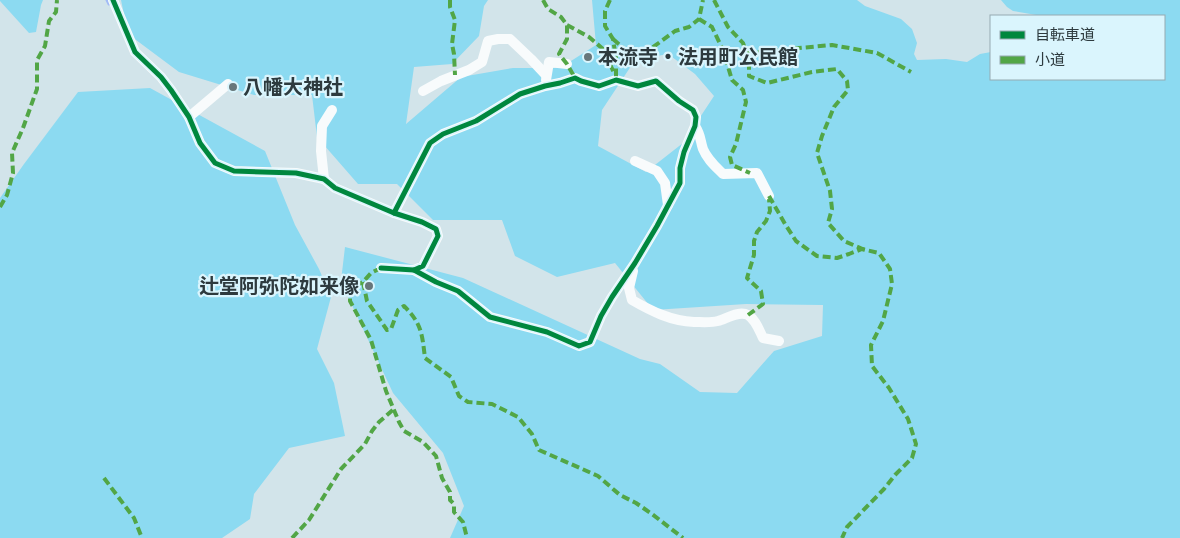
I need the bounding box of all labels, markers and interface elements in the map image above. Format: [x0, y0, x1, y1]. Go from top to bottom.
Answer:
legend [990, 15, 1165, 80]
text: 自転車道 [1035, 26, 1095, 44]
place label: 本流寺・法用町公民館 [598, 45, 798, 69]
marker: 本流寺・法用町公民館 [582, 51, 594, 63]
text: 小道 [1035, 51, 1065, 69]
place label: 八幡大神社 [243, 75, 343, 99]
marker: 八幡大神社 [227, 81, 239, 93]
place label: 辻堂阿弥陀如来像 [199, 274, 359, 298]
marker: 辻堂阿弥陀如来像 [363, 280, 375, 292]

